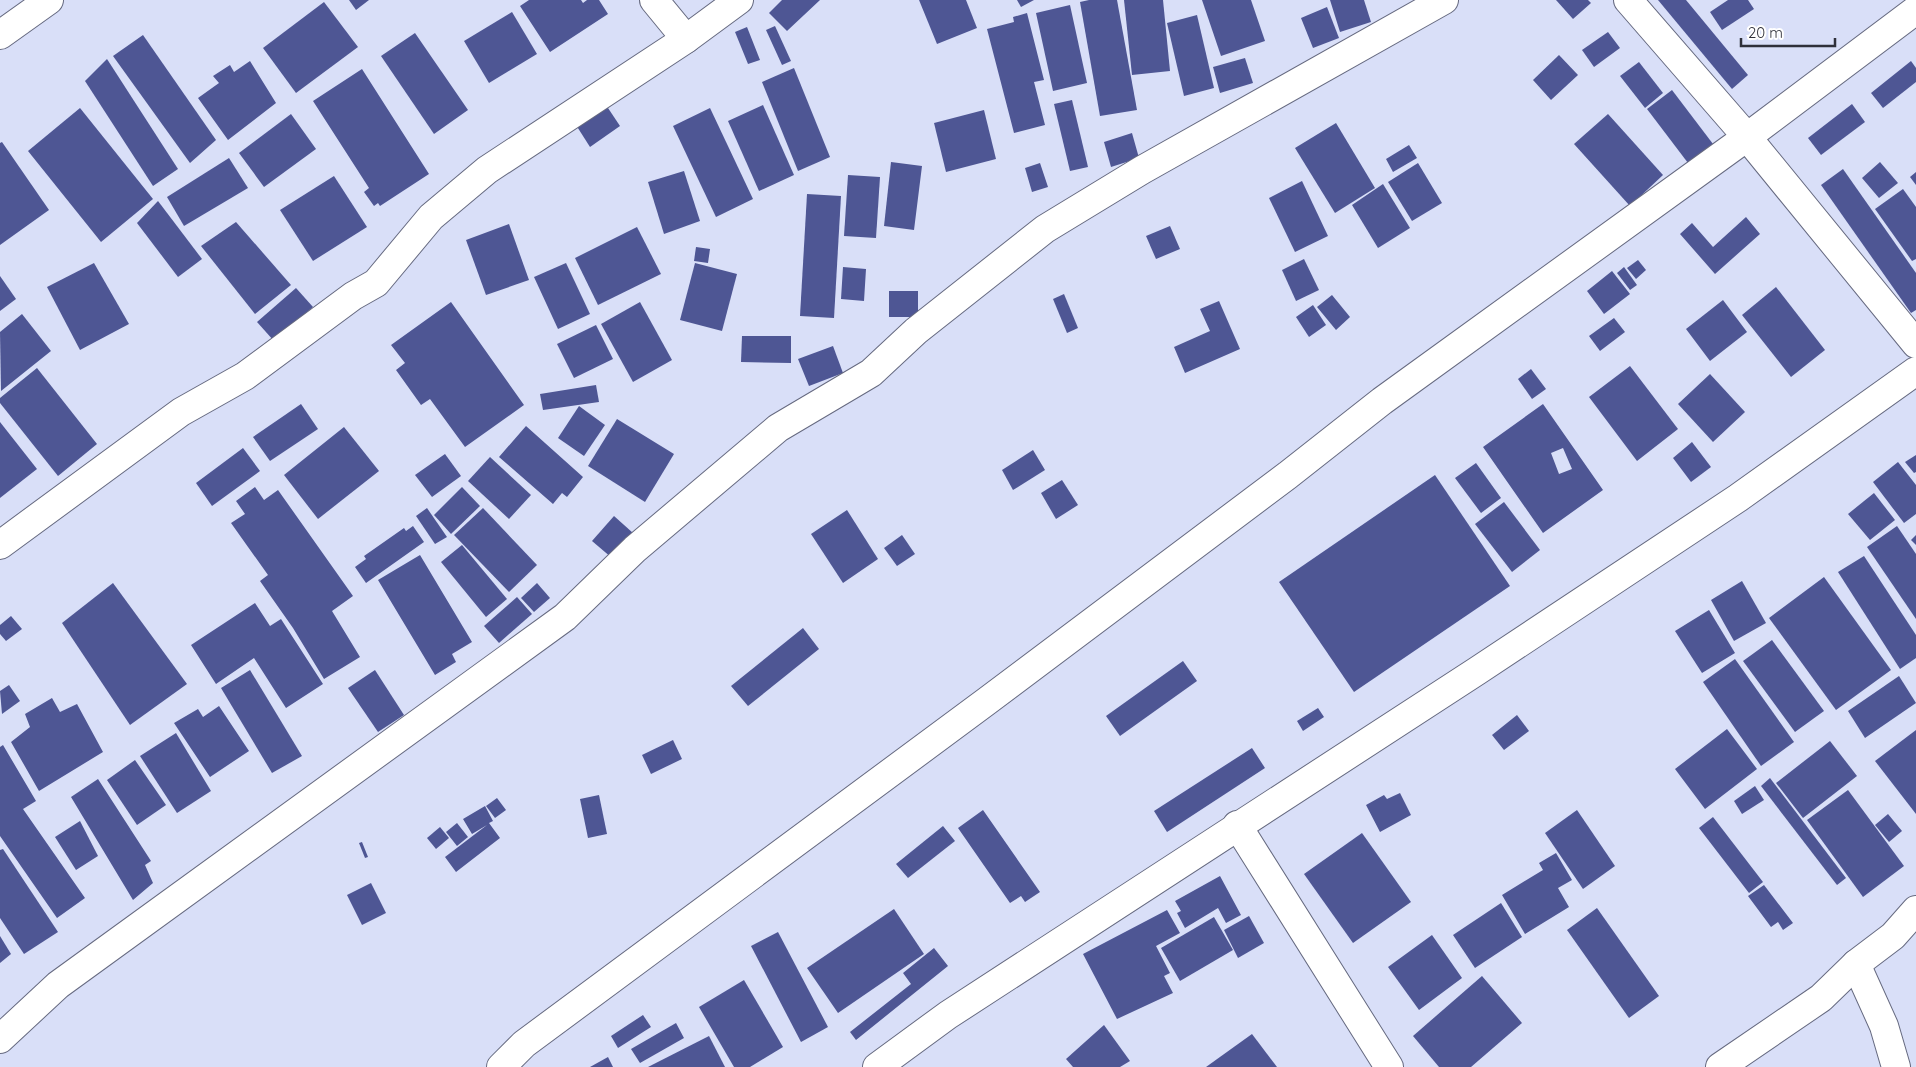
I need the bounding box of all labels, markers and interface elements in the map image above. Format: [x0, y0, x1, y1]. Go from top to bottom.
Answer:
scale bar [1741, 15, 1835, 47]
text: 20 m [1748, 23, 1783, 42]

